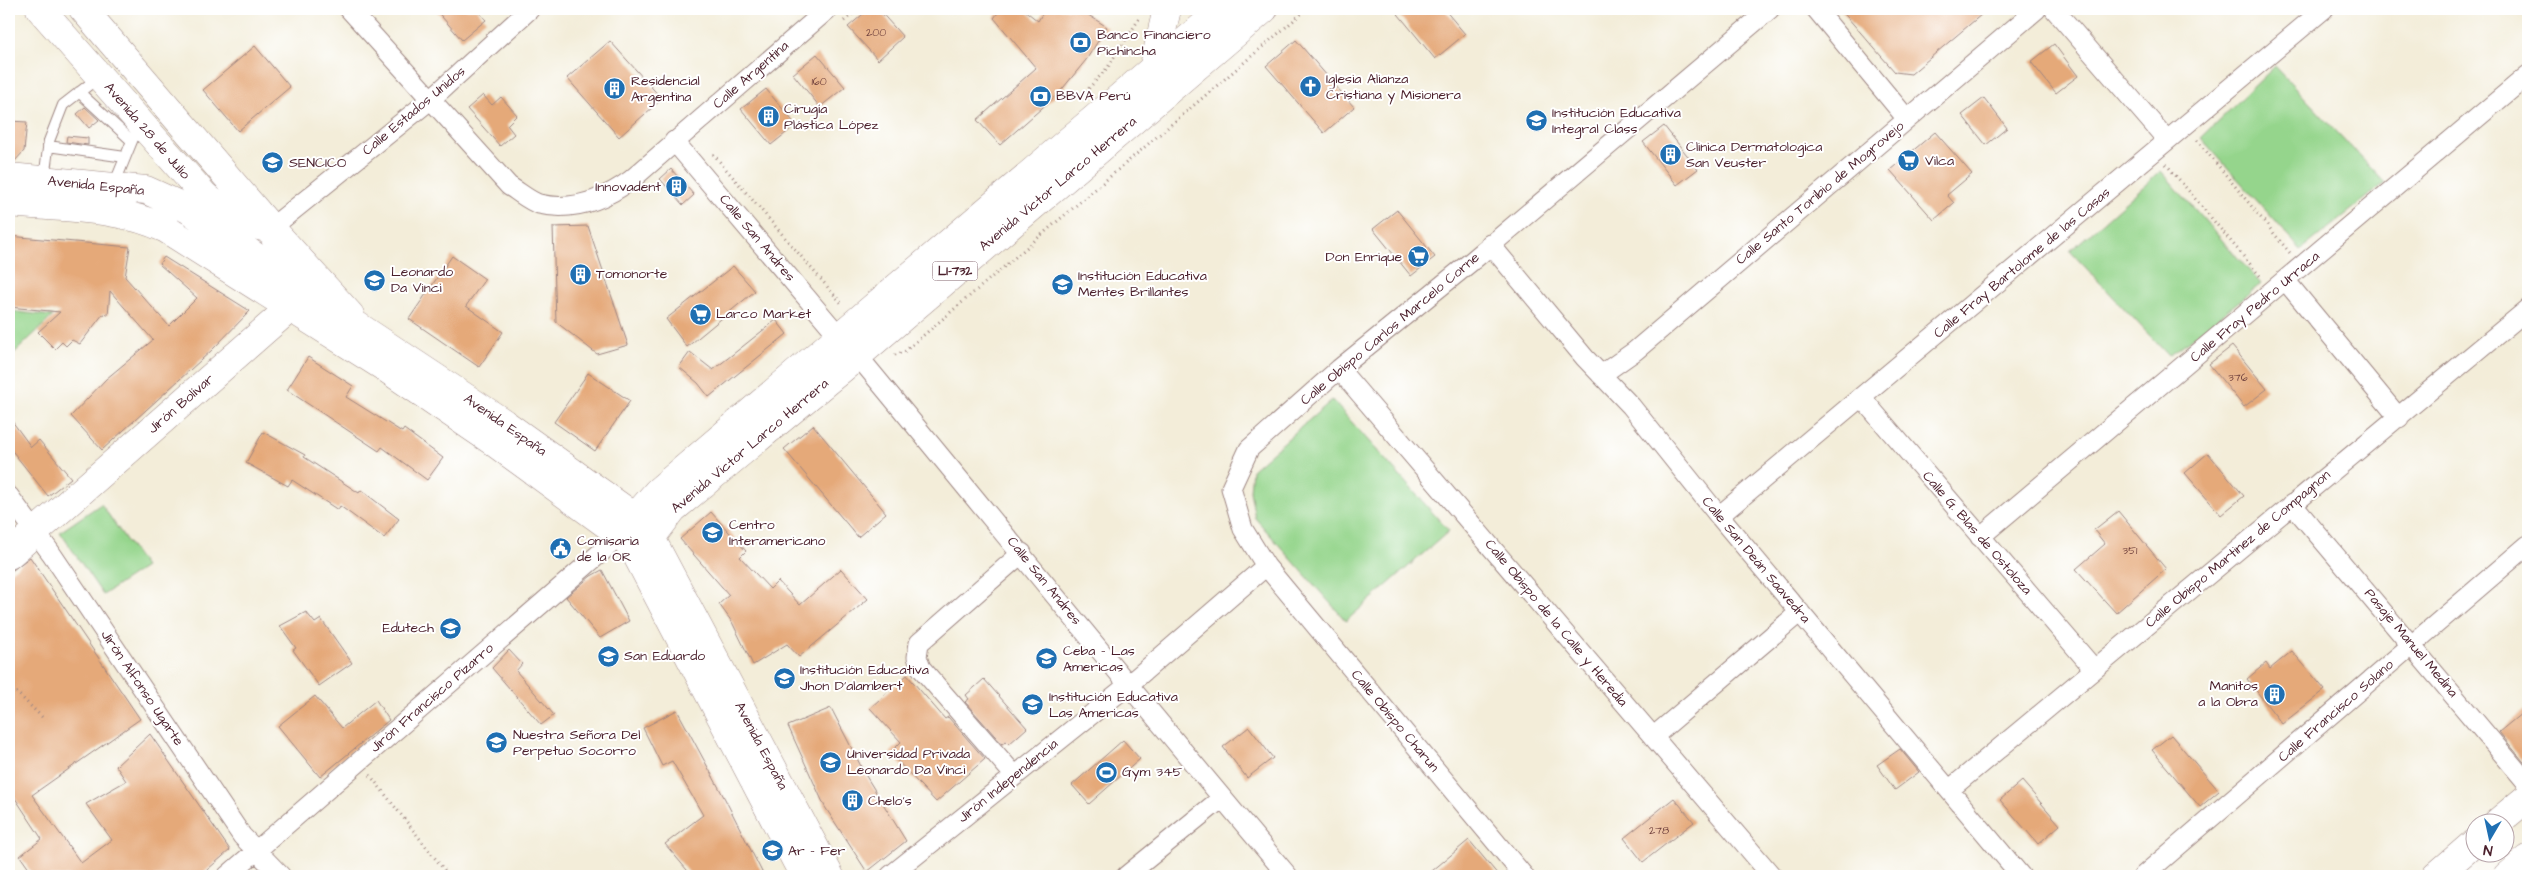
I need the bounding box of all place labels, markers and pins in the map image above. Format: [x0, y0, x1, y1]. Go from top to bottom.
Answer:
place label: Banco Financiero Pichincha [1097, 25, 1211, 61]
bank icon: Banco Financiero Pichincha [1069, 31, 1093, 55]
place label: Iglesia Alianza Cristiana y Misionera [1326, 69, 1461, 105]
place label: Residencial Argentina [631, 71, 700, 107]
church icon: Iglesia Alianza Cristiana y Misionera [1298, 75, 1322, 99]
building icon: Residencial Argentina [603, 77, 627, 101]
bank icon: BBVA Perú [1028, 84, 1052, 108]
place label: BBVA Perú [1056, 86, 1131, 106]
place label: Cirugía Plástica López [784, 99, 879, 135]
place label: Institución Educativa Integral Class [1552, 103, 1681, 139]
building icon: Cirugía Plástica López [756, 105, 780, 129]
school or university icon: Institución Educativa Integral Class [1524, 109, 1548, 133]
place label: Clinica Dermatologica San Veuster [1686, 137, 1822, 173]
building icon: Clinica Dermatologica San Veuster [1658, 143, 1682, 167]
supermarket icon: Vilca [1897, 149, 1921, 173]
school or university icon: SENCICO [261, 151, 285, 175]
place label: Vilca [1925, 151, 1954, 171]
place label: SENCICO [289, 153, 346, 173]
building icon: Innovadent [665, 175, 689, 199]
place label: Innovadent [595, 177, 661, 197]
supermarket icon: Don Enrique [1406, 245, 1430, 269]
place label: Don Enrique [1325, 247, 1402, 267]
place label: Leonardo Da Vinci [391, 262, 453, 298]
building icon: Tomonorte [568, 262, 592, 286]
place label: Tomonorte [596, 264, 668, 284]
place label: Institución Educativa Mentes Brillantes [1078, 266, 1207, 302]
school or university icon: Leonardo Da Vinci [363, 268, 387, 292]
school or university icon: Institución Educativa Mentes Brillantes [1050, 272, 1074, 296]
supermarket icon: Larco Market [688, 302, 712, 326]
place label: Larco Market [716, 304, 811, 324]
place label: Centro Interamericano [729, 515, 825, 551]
school or university icon: Centro Interamericano [701, 521, 725, 545]
place label: Comisarìa de la OR [577, 531, 639, 567]
public building icon: Comisarìa de la OR [549, 537, 573, 561]
school or university icon: Edutech [438, 616, 462, 640]
place label: Edutech [382, 618, 434, 638]
place label: Ceba - Las Americas [1063, 641, 1135, 677]
school or university icon: San Eduardo [596, 644, 620, 668]
place label: San Eduardo [624, 646, 705, 666]
school or university icon: Ceba - Las Americas [1035, 647, 1059, 671]
place label: Institución Educativa Jhon D'alambert [800, 660, 929, 696]
school or university icon: Institución Educativa Jhon D'alambert [772, 666, 796, 690]
place label: Manitos a la Obra [2198, 676, 2258, 712]
building icon: Manitos a la Obra [2262, 682, 2286, 706]
place label: Institución Educativa Las Americas [1049, 687, 1178, 723]
school or university icon: Institución Educativa Las Americas [1021, 693, 1045, 717]
place label: Nuestra Señora Del Perpetuo Socorro [513, 725, 640, 761]
school or university icon: Nuestra Señora Del Perpetuo Socorro [485, 731, 509, 755]
place label: Universidad Privada Leonardo Da Vinci [847, 744, 970, 780]
school or university icon: Universidad Privada Leonardo Da Vinci [819, 750, 843, 774]
sports icon: Gym 345 [1094, 760, 1118, 784]
place label: Gym 345 [1122, 762, 1183, 782]
building icon: Chelo's [840, 789, 864, 813]
place label: Chelo's [868, 791, 912, 811]
school or university icon: Ar - Fer [760, 839, 784, 863]
place label: Ar - Fer [788, 841, 846, 861]

